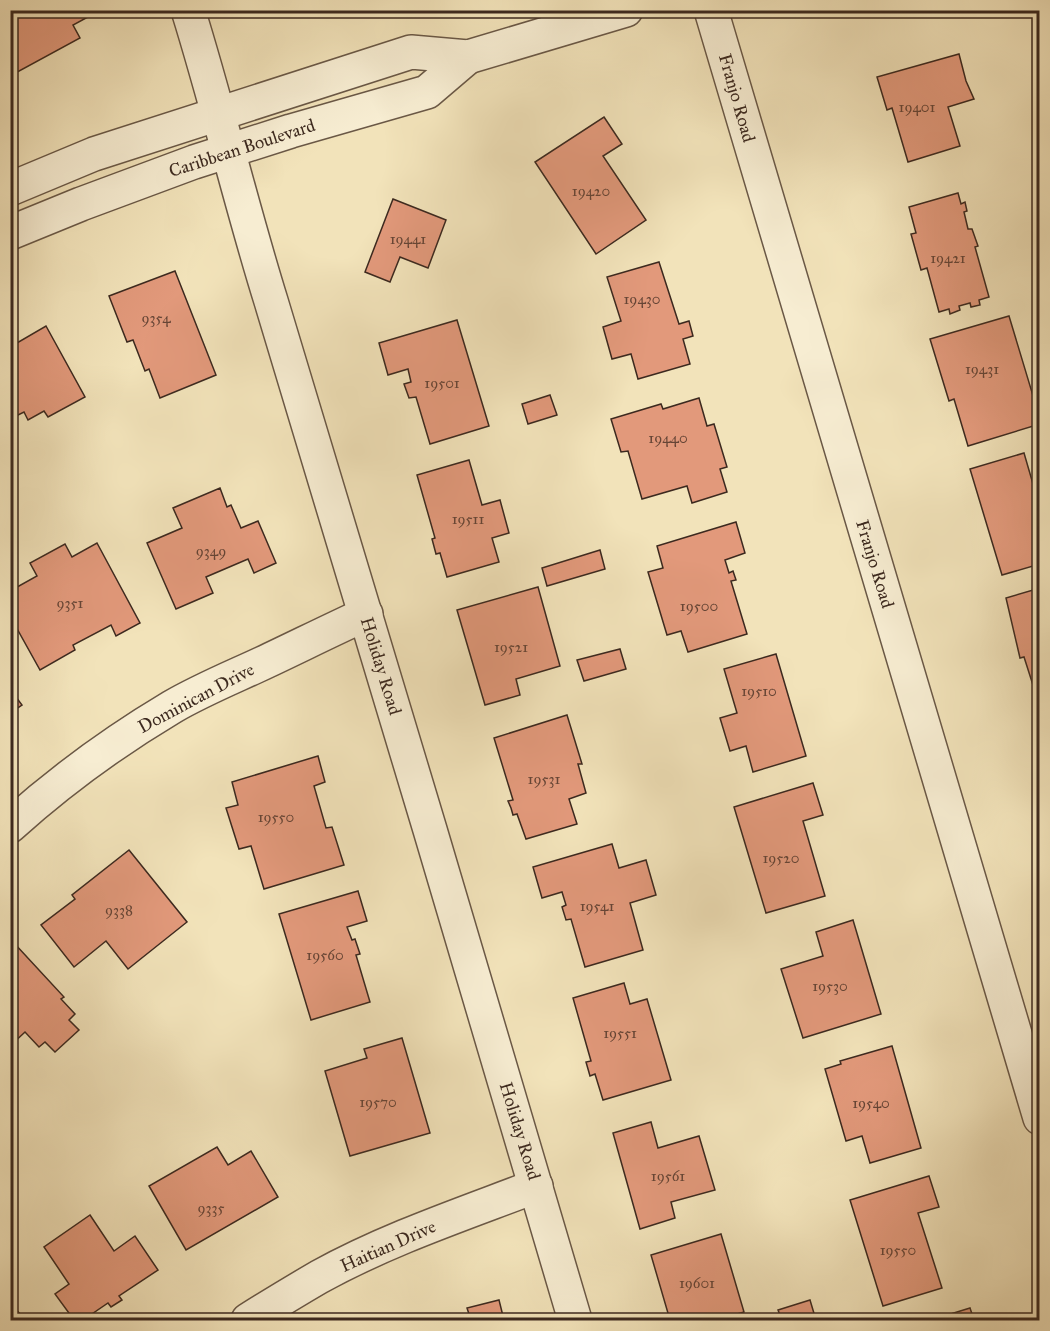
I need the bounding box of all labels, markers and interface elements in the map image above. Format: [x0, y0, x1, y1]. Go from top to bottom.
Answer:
street label: Franjo Road [714, 51, 760, 145]
house number: 19401 [899, 98, 935, 116]
street label: Caribbean Boulevard [166, 114, 318, 182]
house number: 19420 [572, 182, 610, 200]
house number: 19441 [390, 230, 426, 248]
house number: 19421 [930, 249, 966, 267]
house number: 19430 [624, 290, 660, 308]
house number: 9354 [142, 309, 171, 327]
house number: 19431 [965, 360, 999, 378]
house number: 19501 [424, 374, 460, 392]
house number: 19440 [648, 429, 688, 447]
house number: 19511 [452, 510, 484, 528]
street label: Franjo Road [851, 517, 899, 611]
house number: 9349 [196, 542, 226, 560]
house number: 9351 [57, 594, 84, 612]
house number: 19500 [680, 597, 718, 615]
street label: Holiday Road [356, 614, 406, 718]
house number: 19521 [494, 638, 528, 656]
street label: Dominican Drive [134, 658, 258, 738]
house number: 19510 [741, 682, 777, 700]
house number: 19531 [528, 770, 560, 788]
house number: 19550 [258, 808, 294, 826]
house number: 19520 [763, 849, 799, 867]
house number: 19541 [580, 897, 614, 915]
house number: 9338 [105, 901, 133, 919]
house number: 19560 [306, 946, 344, 964]
house number: 19530 [812, 977, 848, 995]
house number: 19551 [603, 1024, 637, 1042]
street label: Holiday Road [495, 1079, 545, 1183]
house number: 19570 [359, 1093, 397, 1111]
house number: 19540 [852, 1094, 890, 1112]
house number: 19561 [651, 1167, 685, 1185]
house number: 9335 [197, 1199, 225, 1217]
street label: Haitian Drive [337, 1215, 439, 1277]
house number: 19550 [880, 1241, 916, 1259]
house number: 19601 [679, 1274, 715, 1292]

